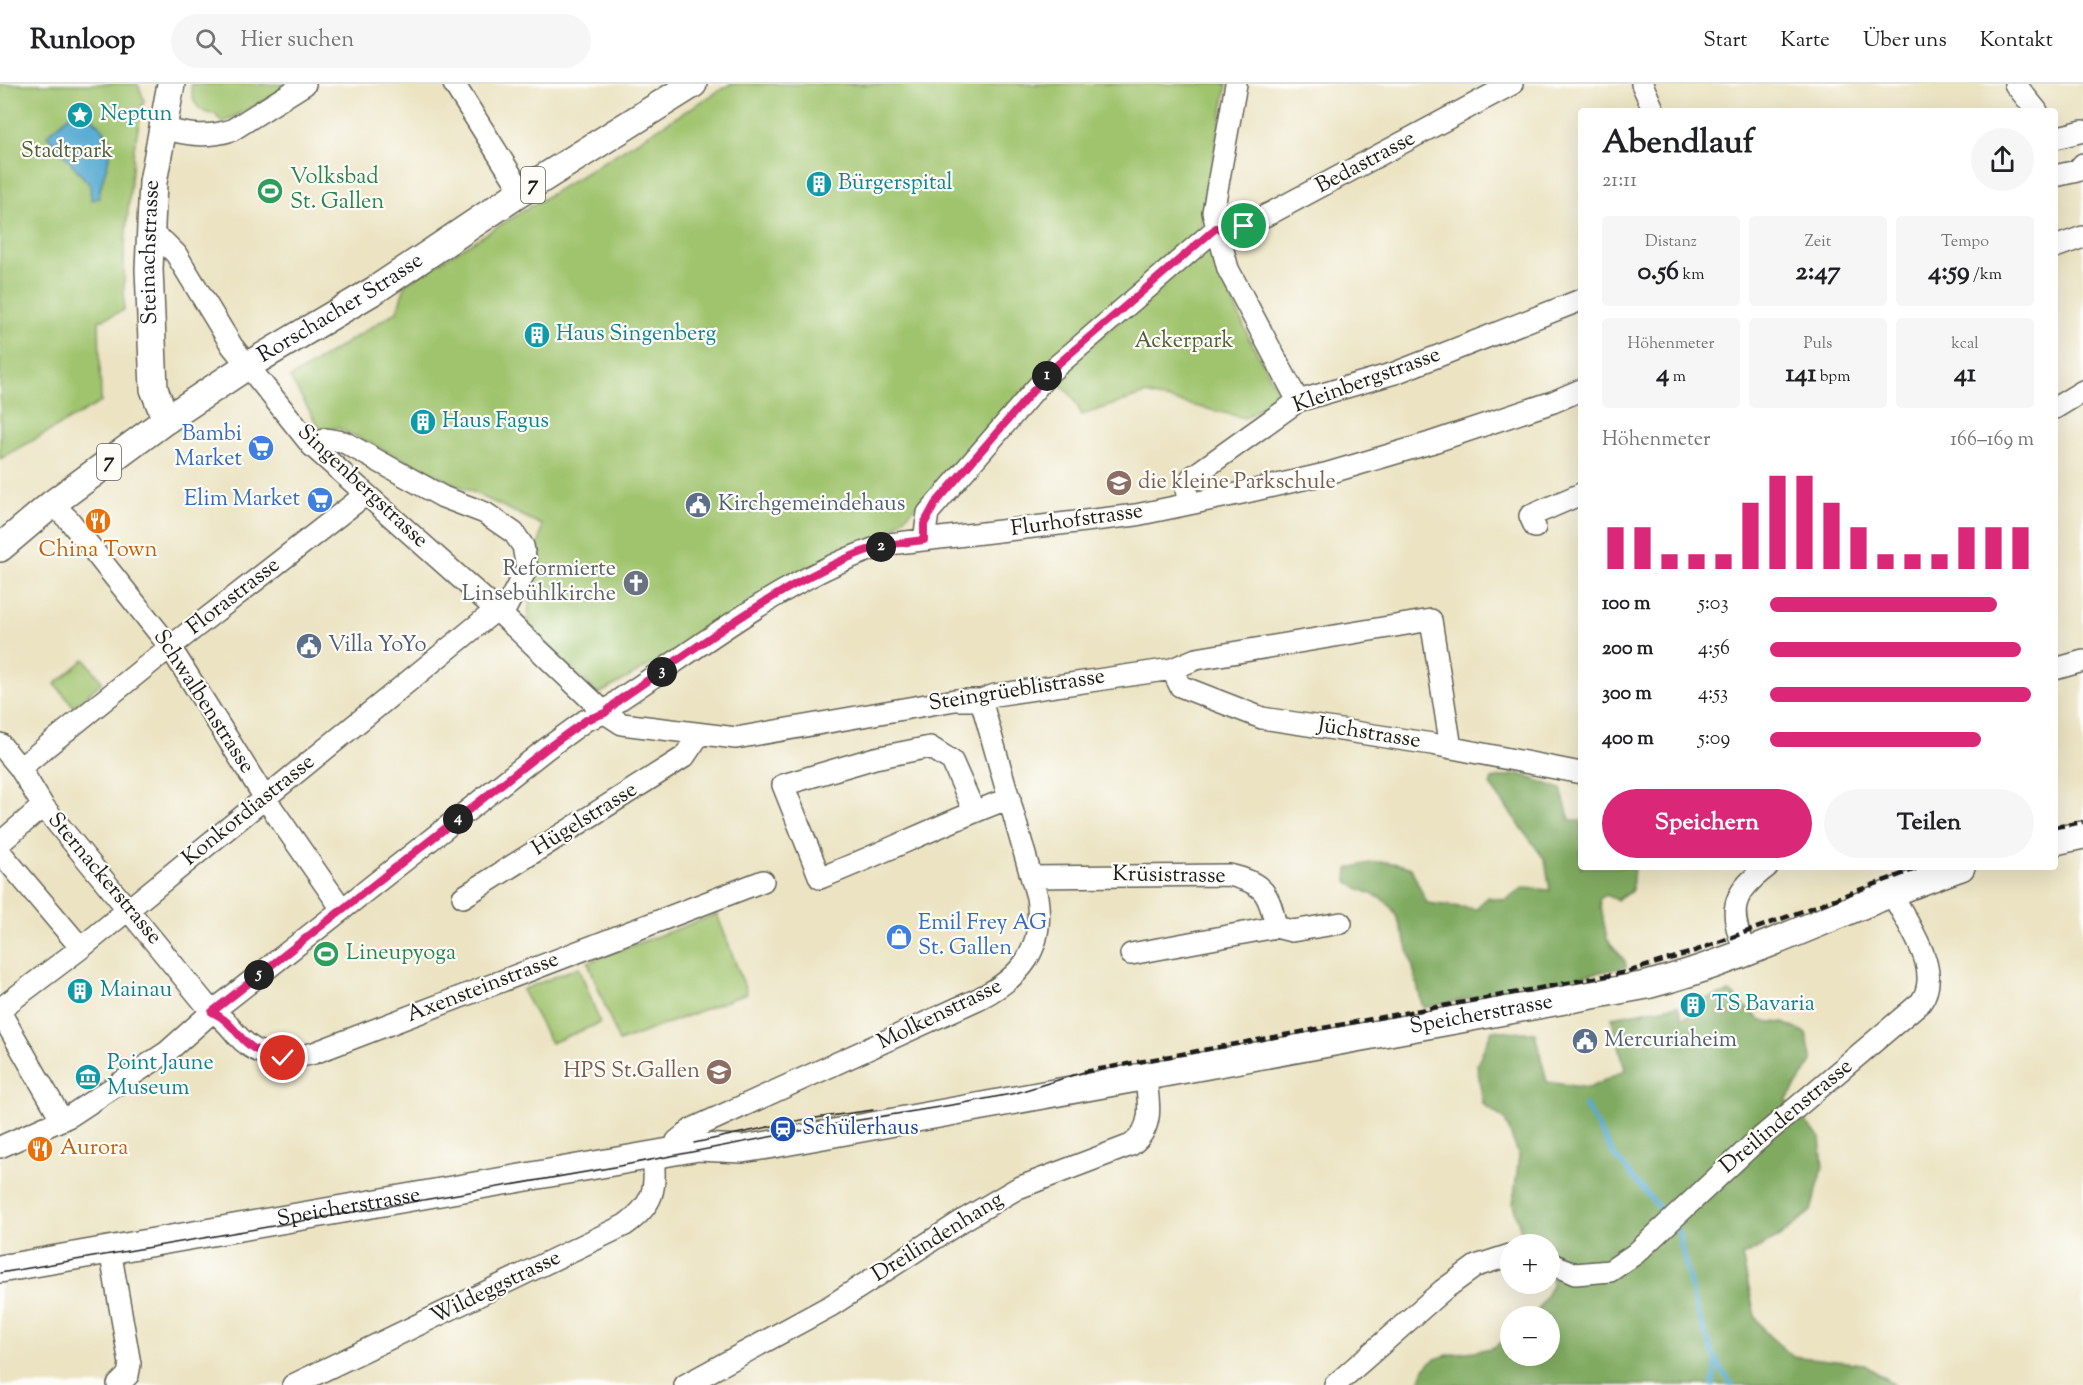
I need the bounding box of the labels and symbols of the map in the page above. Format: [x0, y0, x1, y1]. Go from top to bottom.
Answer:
place label: Neptun [100, 99, 173, 131]
place icon: Neptun [65, 100, 95, 130]
street label: Bedastrasse [1310, 123, 1422, 203]
park label: Stadtpark [21, 136, 113, 168]
place label: Volksbad St. Gallen [290, 162, 384, 219]
road number: 7 [521, 167, 545, 203]
place label: Bürgerspital [838, 168, 953, 200]
building icon: Bürgerspital [804, 169, 834, 199]
sports icon: Volksbad St. Gallen [255, 176, 285, 206]
street label: Steinachstrasse [133, 179, 169, 325]
pin [1218, 200, 1269, 251]
street label: Rorschacher Strasse [252, 246, 430, 372]
place label: Haus Singenberg [556, 319, 717, 351]
building icon: Haus Singenberg [522, 320, 552, 350]
park label: Ackerpark [1135, 326, 1233, 358]
street label: Kleinbergstrasse [1289, 340, 1445, 422]
pin: 1 [1032, 361, 1062, 391]
place label: Haus Fagus [442, 406, 549, 438]
building icon: Haus Fagus [408, 407, 438, 437]
street label: Singenbergstrasse [289, 418, 435, 556]
place label: Bambi Market [175, 419, 242, 476]
supermarket icon: Bambi Market [246, 433, 276, 463]
road number: 7 [97, 444, 121, 480]
place label: die kleine Parkschule [1138, 467, 1336, 499]
school or university icon: die kleine Parkschule [1104, 468, 1134, 498]
place label: Elim Market [184, 484, 300, 516]
supermarket icon: Elim Market [305, 485, 335, 515]
place label: Kirchgemeindehaus [718, 489, 905, 521]
public building icon: Kirchgemeindehaus [683, 490, 713, 520]
street label: Flurhofstrasse [1009, 496, 1145, 546]
restaurant icon: China Town [83, 506, 113, 536]
pin: 2 [866, 532, 896, 562]
place label: China Town [38, 535, 158, 567]
street label: Florastrasse [181, 550, 287, 644]
place label: Reformierte Linsebühlkirche [462, 554, 616, 611]
church icon: Reformierte Linsebühlkirche [621, 568, 651, 598]
street label: Schwalbenstrasse [144, 624, 262, 780]
place label: Villa YoYo [328, 630, 427, 662]
public building icon: Villa YoYo [294, 631, 324, 661]
pin: 3 [647, 657, 677, 687]
street label: Steingrüeblistrasse [927, 661, 1107, 721]
street label: Jüchstrasse [1314, 710, 1423, 758]
street label: Konkordiastrasse [176, 747, 322, 875]
street label: Hügelstrasse [526, 775, 644, 865]
pin: 4 [443, 804, 473, 834]
street label: Sternackerstrasse [39, 806, 169, 952]
street label: Krüsistrasse [1112, 859, 1226, 893]
place label: Emil Frey AG St. Gallen [918, 908, 1047, 965]
shop icon: Emil Frey AG St. Gallen [884, 922, 914, 952]
place label: Lineupyoga [346, 938, 456, 970]
sports icon: Lineupyoga [311, 939, 341, 969]
street label: Axensteinstrasse [402, 944, 564, 1032]
pin: 5 [244, 960, 274, 990]
street label: Molkenstrasse [872, 971, 1008, 1059]
place label: Mainau [100, 975, 172, 1007]
building icon: Mainau [65, 976, 95, 1006]
street label: Speicherstrasse [1407, 986, 1556, 1044]
place label: TS Bavaria [1712, 989, 1815, 1021]
building icon: TS Bavaria [1678, 990, 1708, 1020]
place label: Mercuriaheim [1604, 1025, 1737, 1057]
public building icon: Mercuriaheim [1570, 1026, 1600, 1056]
pin [257, 1032, 308, 1083]
place label: Point Jaune Museum [107, 1048, 214, 1105]
street label: Dreilindenstrasse [1714, 1052, 1860, 1182]
place label: HPS St.Gallen [563, 1056, 700, 1088]
school or university icon: HPS St.Gallen [704, 1057, 734, 1087]
museum icon: Point Jaune Museum [73, 1062, 103, 1092]
place label: Schülerhaus [802, 1113, 919, 1145]
station icon: Schülerhaus [768, 1114, 798, 1144]
place label: Aurora [60, 1133, 128, 1165]
restaurant icon: Aurora [25, 1134, 55, 1164]
street label: Speicherstrasse [275, 1180, 423, 1236]
street label: Dreilindenhang [866, 1185, 1010, 1291]
street label: Wildeggstrasse [426, 1243, 566, 1333]

